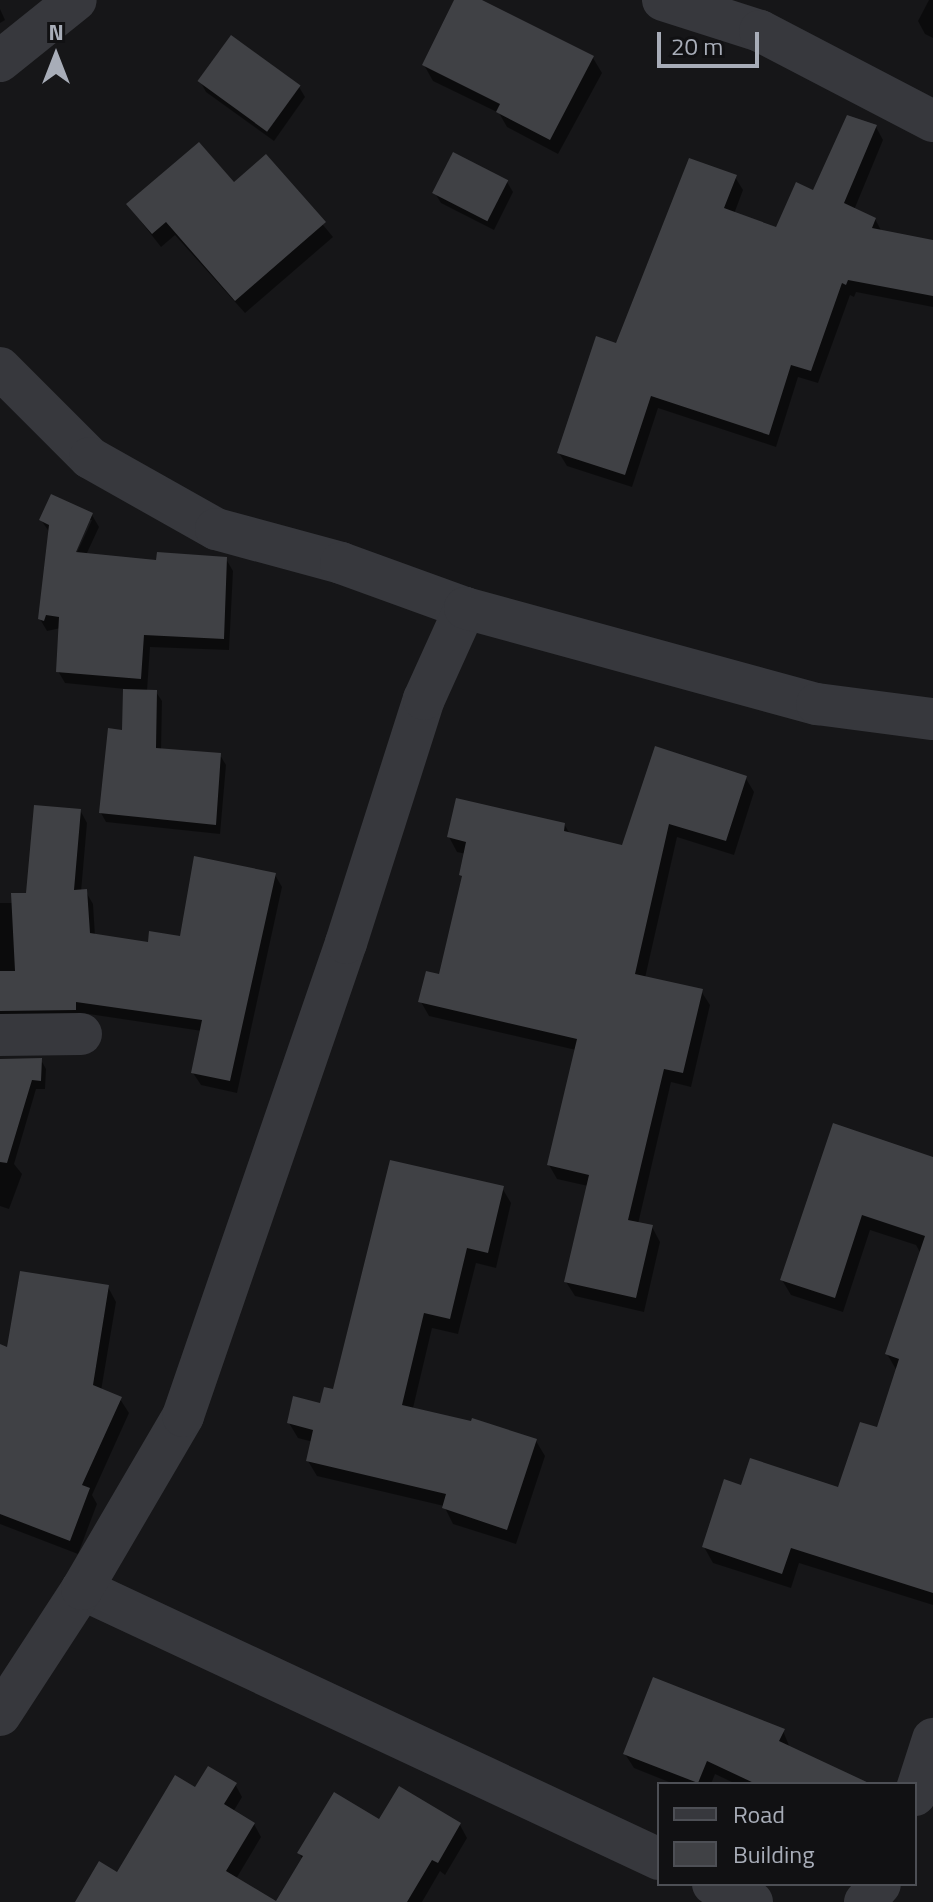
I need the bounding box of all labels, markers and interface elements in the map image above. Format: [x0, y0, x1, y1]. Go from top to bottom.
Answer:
text: N [48, 15, 64, 49]
north arrow [16, 16, 96, 96]
scale bar [661, 16, 763, 66]
text: 20 m [671, 28, 723, 64]
legend [657, 1782, 917, 1886]
text: Road [733, 1796, 785, 1832]
text: Building [733, 1836, 815, 1872]

